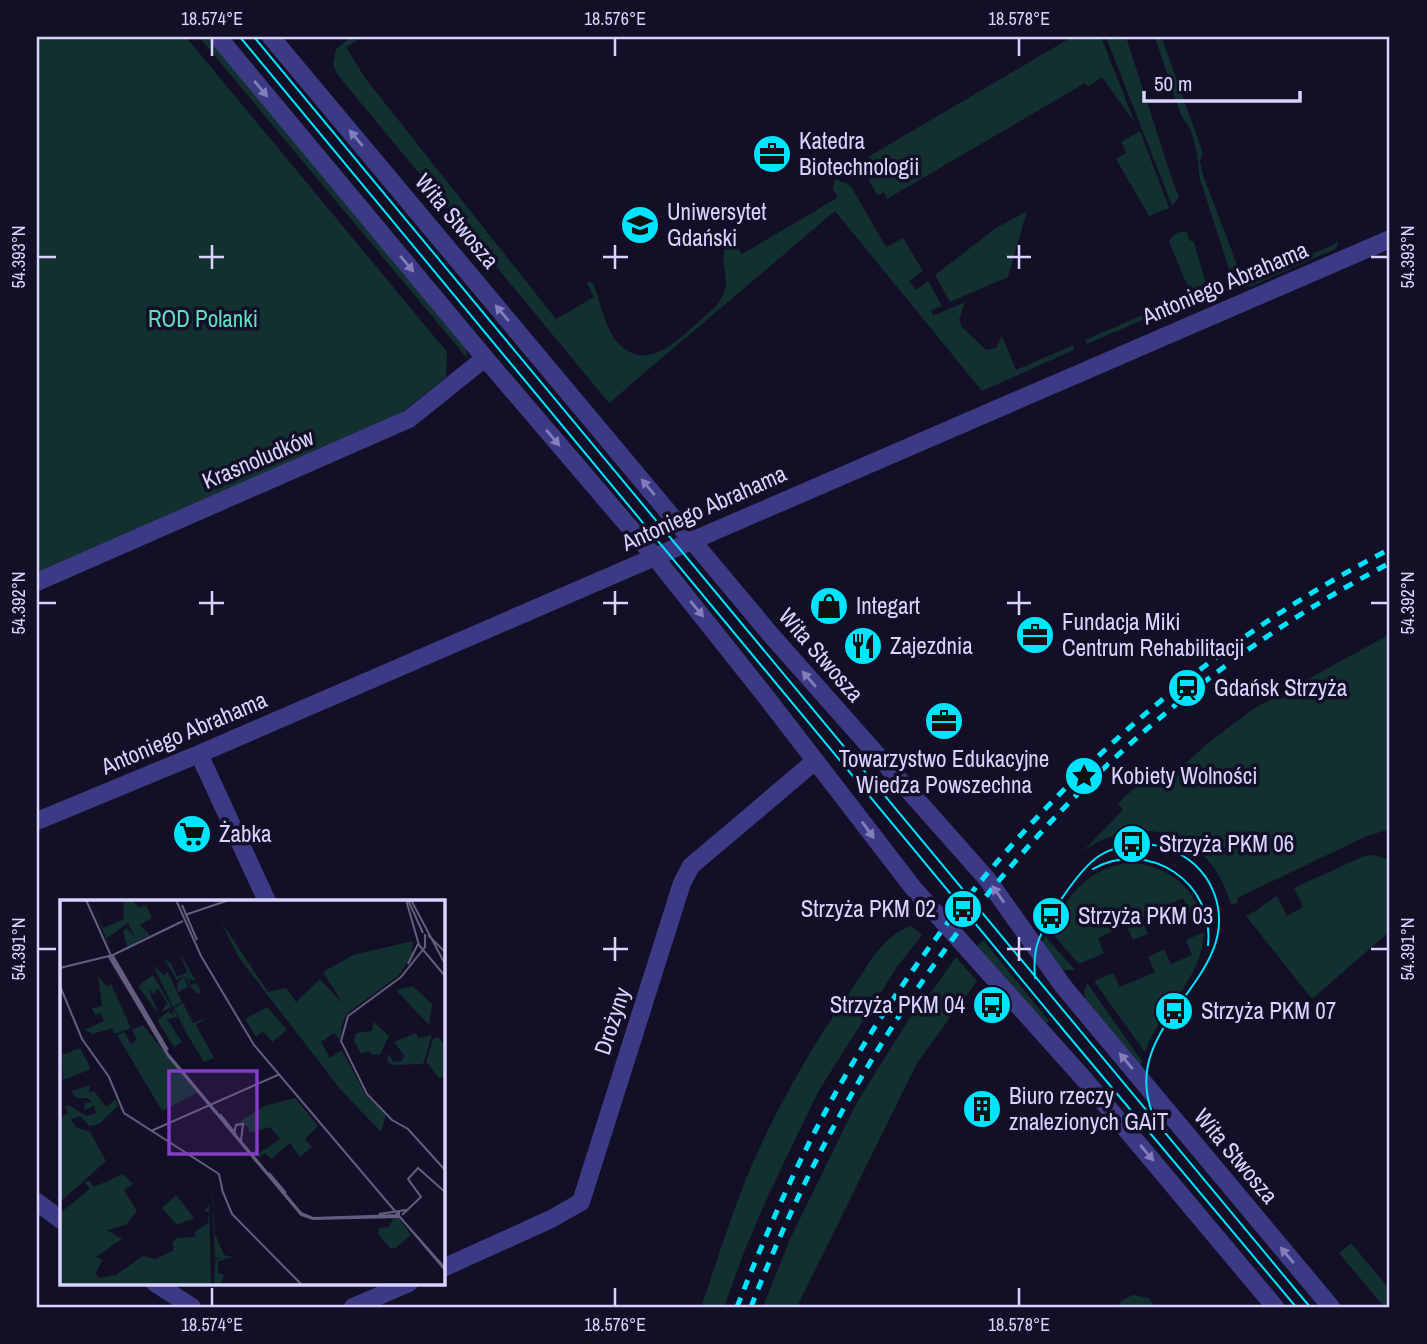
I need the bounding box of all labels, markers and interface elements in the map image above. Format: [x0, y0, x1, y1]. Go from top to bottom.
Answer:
text: 18.574°E [181, 6, 243, 31]
text: 18.576°E [584, 6, 646, 31]
text: 18.578°E [988, 6, 1050, 31]
scale bar [1144, 60, 1299, 104]
text: 50 m [1154, 69, 1192, 98]
one-way arrow [253, 81, 268, 98]
place label: Katedra Biotechnologii [799, 125, 920, 182]
one-way arrow [348, 130, 363, 148]
office icon: Katedra Biotechnologii [751, 133, 793, 175]
street label: Wita Stwosza [408, 167, 507, 275]
place label: Uniwersytet Gdański [667, 196, 767, 253]
school or university icon: Uniwersytet Gdański [619, 204, 661, 246]
text: 54.393°N [6, 226, 31, 289]
text: 54.393°N [1395, 226, 1420, 289]
street label: Antoniego Abrahama [1136, 233, 1313, 332]
one-way arrow [399, 255, 415, 273]
park label: ROD Polanki [148, 303, 258, 334]
one-way arrow [495, 304, 510, 321]
street label: Krasnoludków [197, 421, 319, 496]
one-way arrow [545, 429, 561, 447]
street label: Antoniego Abrahama [616, 457, 792, 558]
one-way arrow [640, 478, 656, 496]
text: 54.392°N [6, 572, 31, 635]
text: 54.392°N [1395, 572, 1420, 635]
shop icon: Integart [808, 585, 850, 627]
place label: Integart [856, 590, 920, 621]
one-way arrow [689, 600, 703, 618]
street label: Wita Stwosza [772, 601, 871, 709]
place label: Fundacja Miki Centrum Rehabilitacji [1062, 606, 1244, 663]
office icon: Fundacja Miki Centrum Rehabilitacji [1014, 614, 1056, 656]
restaurant icon: Zajezdnia [842, 625, 884, 667]
place label: Zajezdnia [890, 630, 973, 661]
station icon: Gdańsk Strzyża [1166, 667, 1208, 709]
one-way arrow [802, 671, 817, 688]
place label: Gdańsk Strzyża [1214, 672, 1348, 703]
street label: Antoniego Abrahama [95, 683, 272, 782]
office icon: Towarzystwo Edukacyjne Wiedza Powszechna [923, 700, 965, 742]
place label: Towarzystwo Edukacyjne Wiedza Powszechna [839, 743, 1049, 800]
place icon: Kobiety Wolności [1063, 755, 1105, 797]
place label: Kobiety Wolności [1111, 760, 1257, 791]
supermarket icon: Żabka [171, 813, 213, 855]
place label: Żabka [219, 818, 272, 849]
one-way arrow [861, 821, 875, 839]
bus stop icon: Strzyża PKM 06 [1111, 823, 1153, 865]
place label: Strzyża PKM 06 [1159, 828, 1294, 859]
one-way arrow [991, 885, 1005, 903]
bus stop icon: Strzyża PKM 02 [942, 888, 984, 930]
place label: Strzyża PKM 02 [801, 893, 936, 924]
bus stop icon: Strzyża PKM 03 [1030, 895, 1072, 937]
inset map [60, 900, 444, 1284]
place label: Strzyża PKM 03 [1078, 900, 1213, 931]
text: 54.391°N [6, 918, 31, 981]
text: 54.391°N [1395, 918, 1420, 981]
street label: Drożyny [586, 983, 637, 1059]
bus stop icon: Strzyża PKM 04 [971, 984, 1013, 1026]
place label: Strzyża PKM 04 [830, 989, 966, 1020]
bus stop icon: Strzyża PKM 07 [1153, 990, 1195, 1032]
place label: Strzyża PKM 07 [1201, 995, 1336, 1026]
one-way arrow [1119, 1053, 1134, 1070]
place label: Biuro rzeczy znalezionych GAiT [1009, 1080, 1169, 1137]
building icon: Biuro rzeczy znalezionych GAiT [961, 1088, 1003, 1130]
street label: Wita Stwosza [1187, 1102, 1286, 1210]
one-way arrow [1139, 1144, 1154, 1162]
one-way arrow [1280, 1246, 1295, 1263]
text: 18.574°E [181, 1312, 243, 1337]
text: 18.576°E [584, 1312, 646, 1337]
text: 18.578°E [988, 1312, 1050, 1337]

